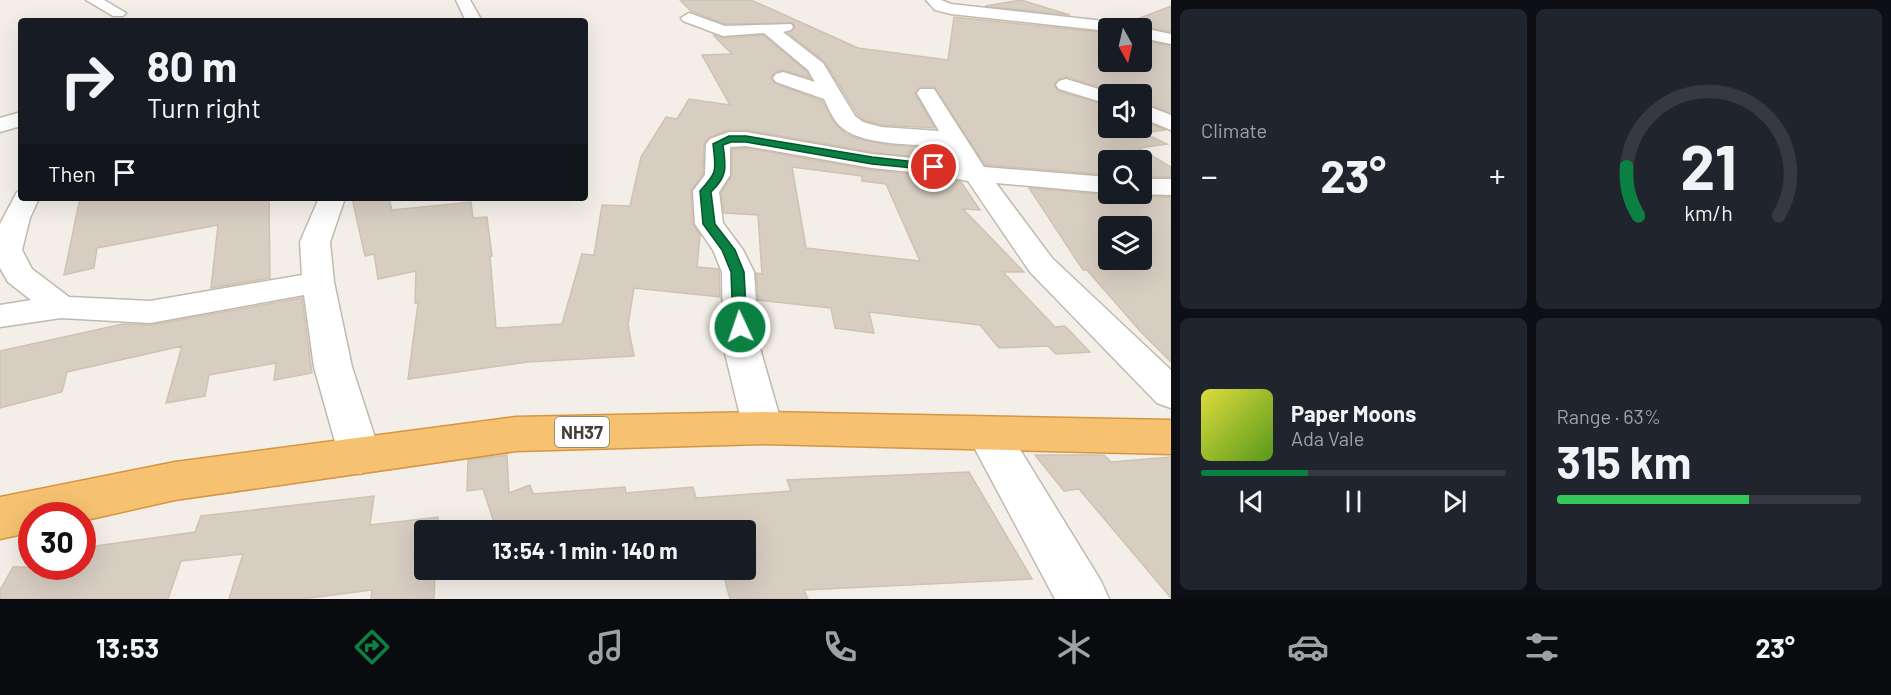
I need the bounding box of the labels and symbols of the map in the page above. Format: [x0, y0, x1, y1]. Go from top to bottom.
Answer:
north arrow [1098, 18, 1152, 72]
pin [908, 141, 959, 192]
position arrow [708, 295, 772, 359]
road number: NH37 [555, 417, 609, 447]
speed limit sign: 30 [18, 502, 96, 580]

